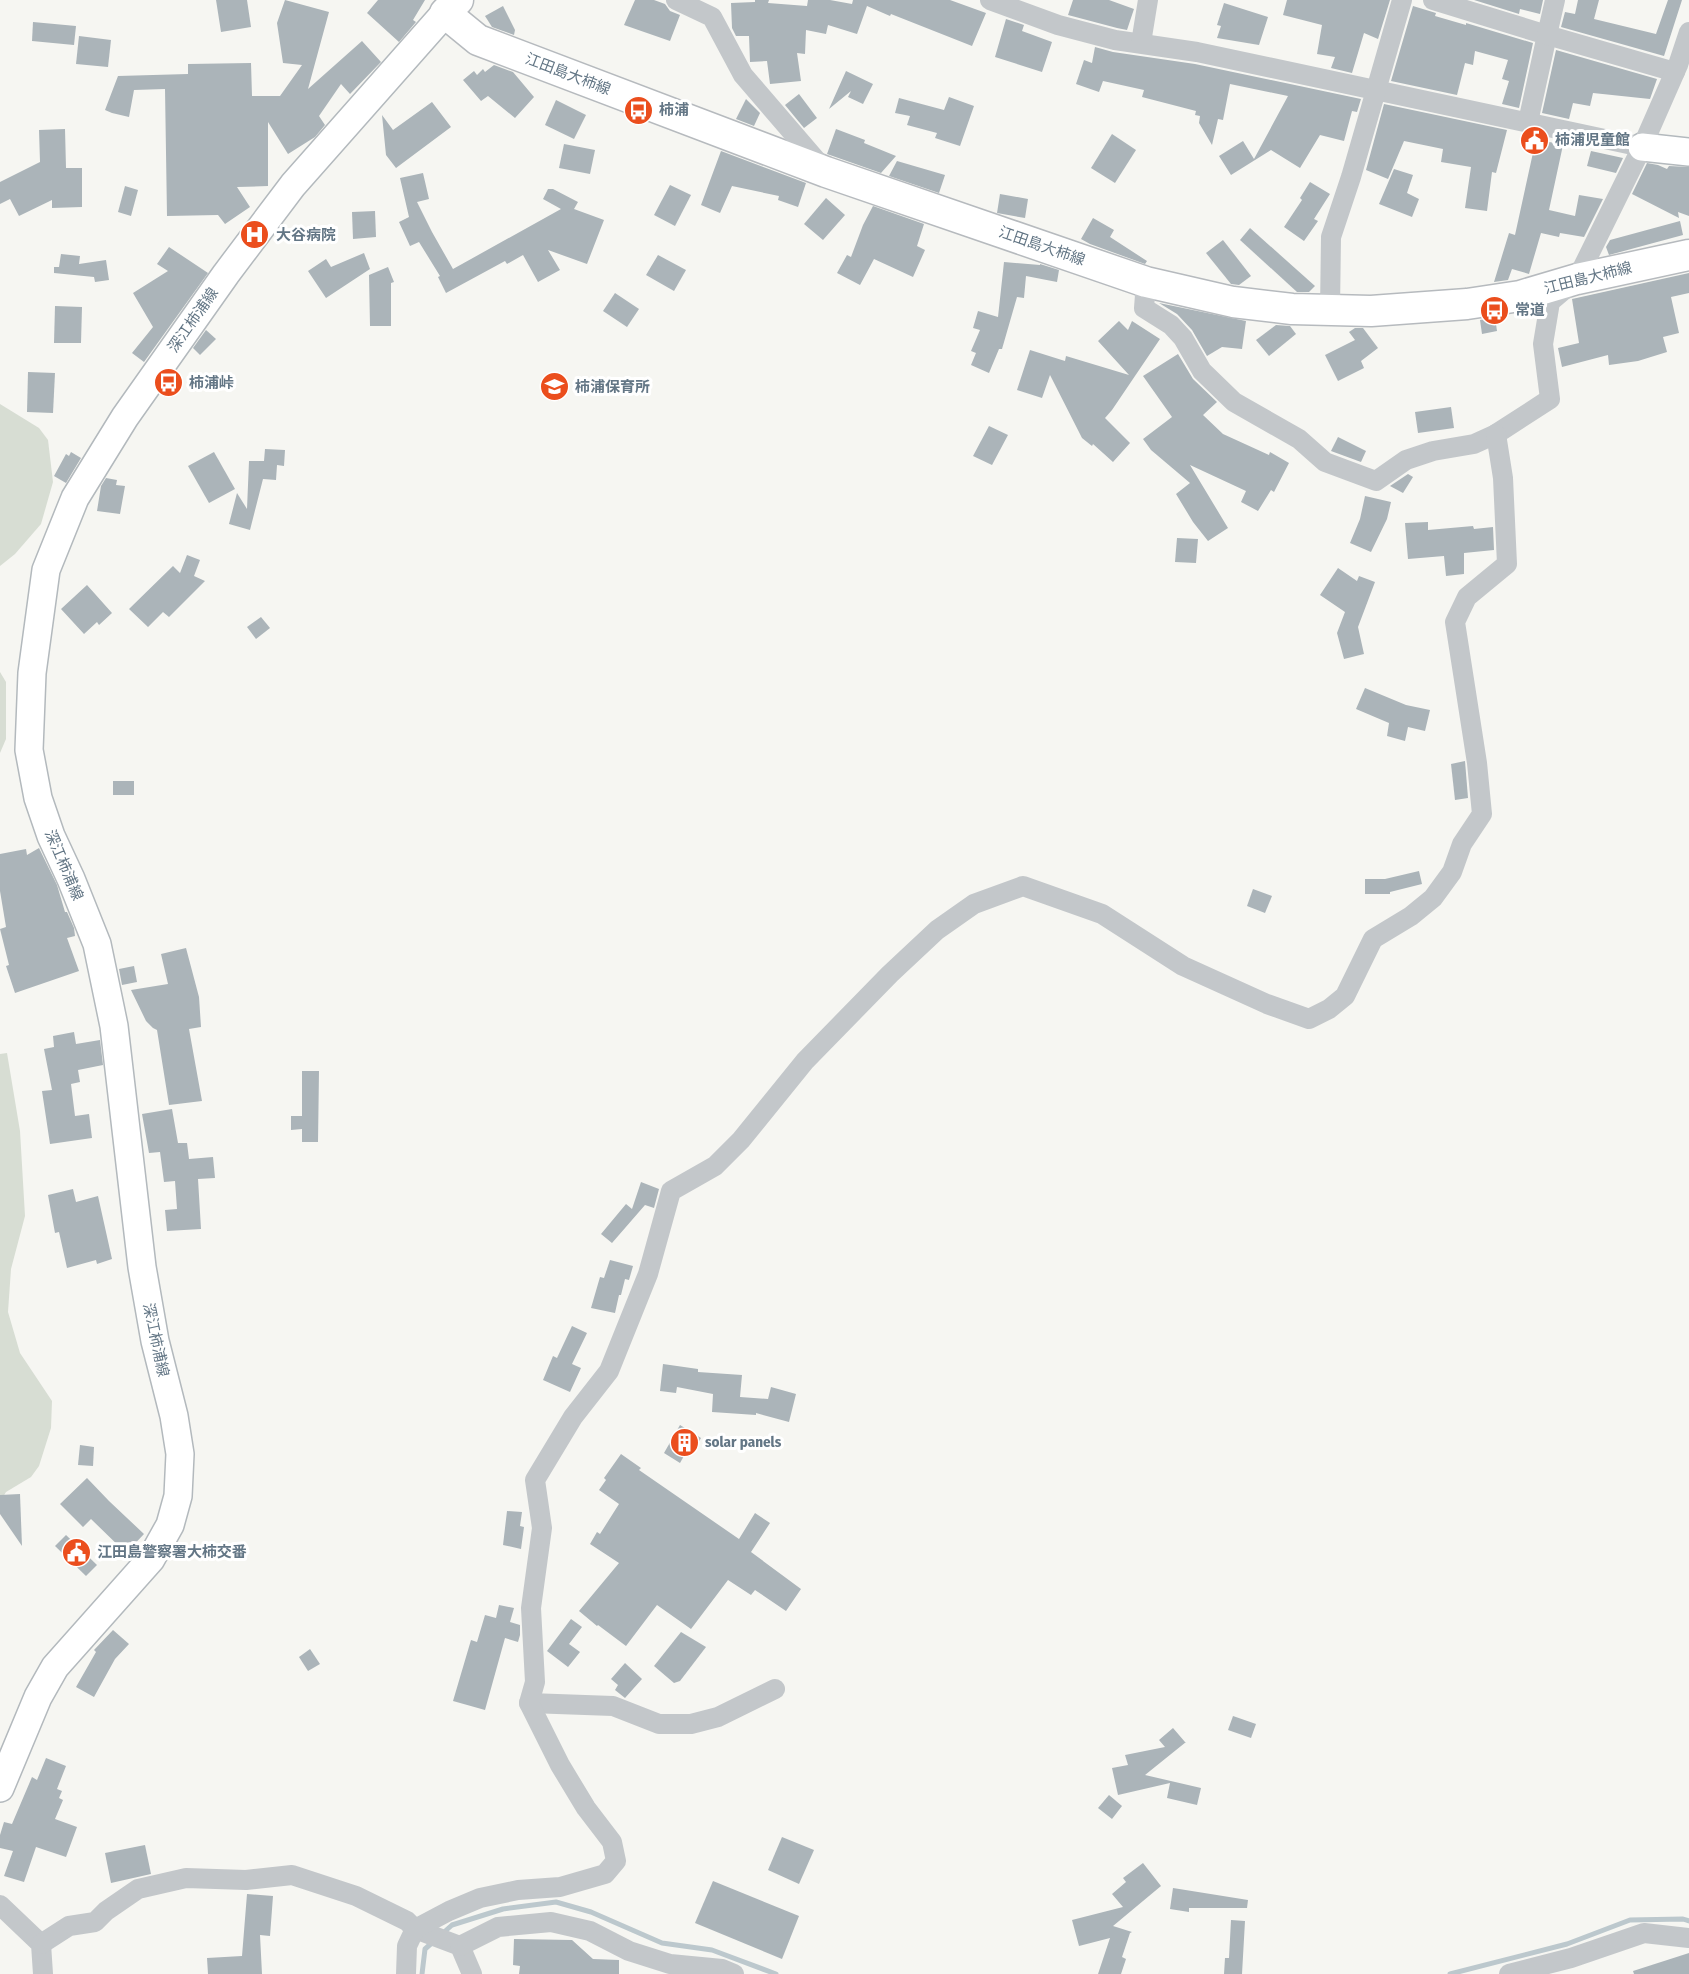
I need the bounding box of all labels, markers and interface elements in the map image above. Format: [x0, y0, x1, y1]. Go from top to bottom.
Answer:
street label: 江田島大柿線 [523, 49, 613, 99]
bus stop icon: 柿浦 [622, 94, 654, 126]
place label: 柿浦 [659, 101, 689, 119]
public building icon: 柿浦児童館 [1518, 124, 1550, 156]
place label: 柿浦児童館 [1555, 131, 1630, 149]
hospital icon: 大谷病院 [239, 219, 271, 251]
street label: 江田島大柿線 [997, 223, 1087, 269]
place label: 大谷病院 [276, 226, 336, 244]
street label: 江田島大柿線 [1542, 258, 1634, 298]
street label: 深江柿浦線 [164, 284, 222, 356]
bus stop icon: 常道 [1478, 294, 1510, 326]
place label: 常道 [1515, 301, 1545, 319]
bus stop icon: 柿浦峠 [152, 367, 184, 399]
school or university icon: 柿浦保育所 [538, 371, 570, 403]
place label: 柿浦峠 [189, 374, 234, 392]
place label: 柿浦保育所 [575, 378, 650, 396]
street label: 深江柿浦線 [41, 827, 87, 903]
street label: 深江柿浦線 [139, 1301, 173, 1379]
building icon: solar panels [668, 1426, 700, 1458]
place label: solar panels [705, 1433, 782, 1451]
public building icon: 江田島警察署大柿交番 [60, 1536, 92, 1568]
place label: 江田島警察署大柿交番 [97, 1543, 247, 1561]

